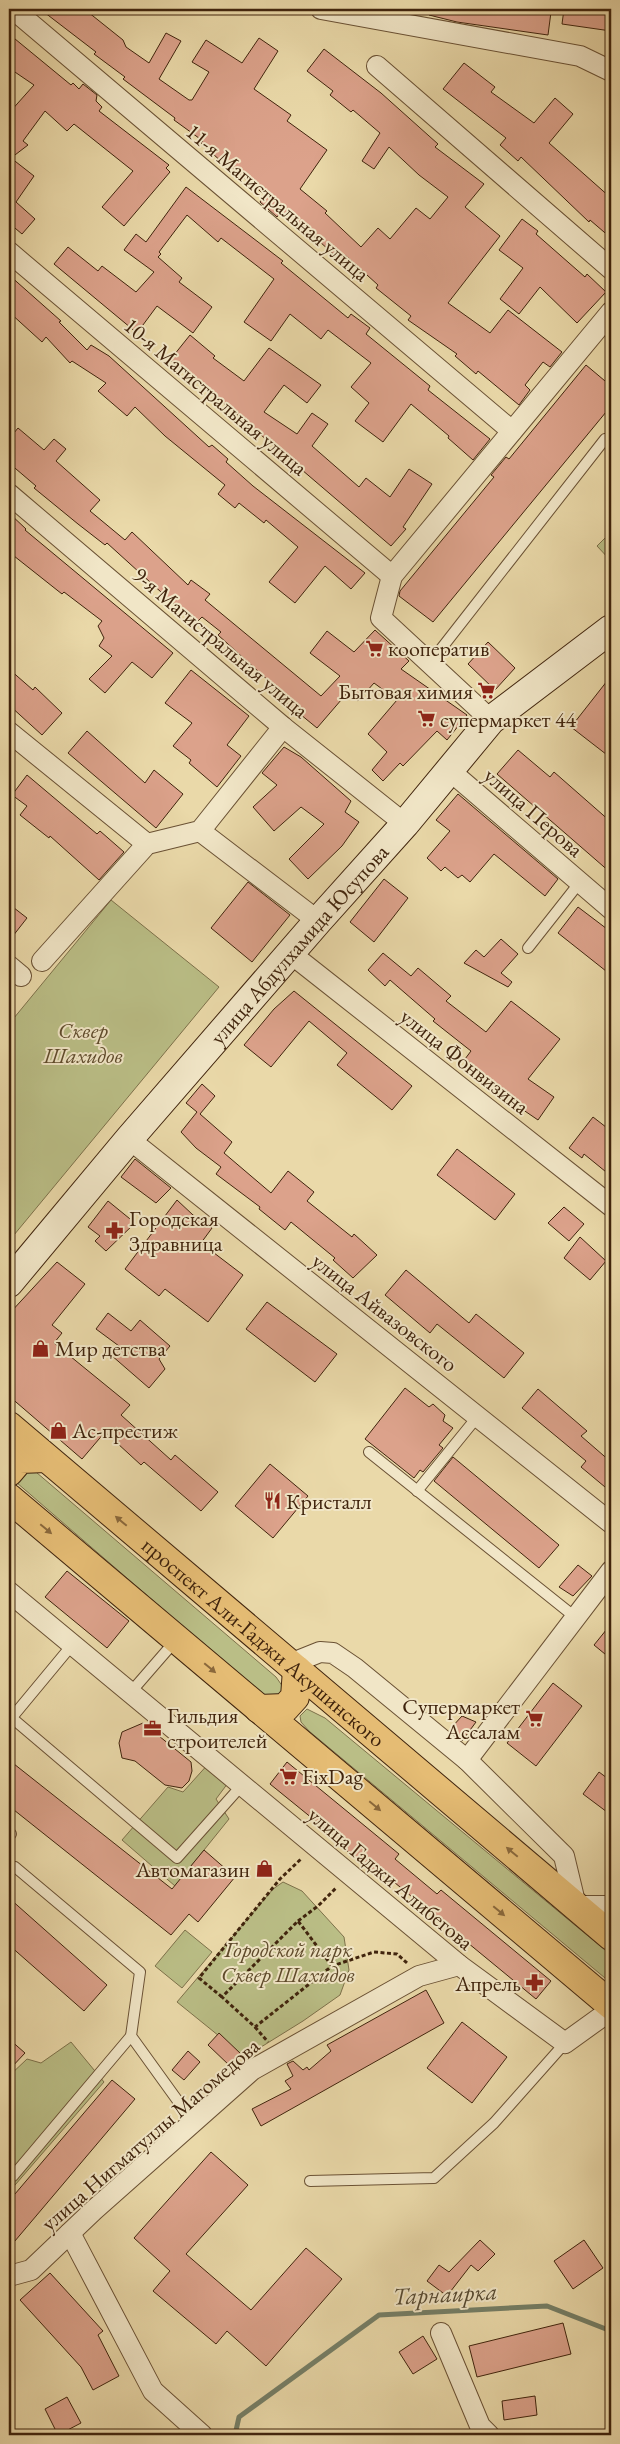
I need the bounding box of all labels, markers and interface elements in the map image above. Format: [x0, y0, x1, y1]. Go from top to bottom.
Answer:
street label: 11-я Магистральная улица [180, 117, 376, 288]
street label: 10-я Магистральная улица [118, 311, 314, 482]
street label: 9-я Магистральная улица [127, 560, 315, 725]
place label: кооператив [388, 634, 489, 663]
supermarket icon: кооператив [364, 638, 384, 658]
place label: Бытовая химия [338, 677, 473, 706]
supermarket icon: Бытовая химия [477, 681, 497, 701]
place label: супермаркет 44 [440, 705, 577, 734]
supermarket icon: супермаркет 44 [416, 709, 436, 729]
street label: улица Перова [478, 761, 590, 864]
street label: улица Абдулхамида Юсупова [203, 838, 395, 1051]
street label: улица Фонвизина [394, 1002, 535, 1121]
park label: Сквер Шахидов [42, 1016, 123, 1070]
place label: Городская Здравница [129, 1204, 223, 1258]
pharmacy icon: Городская Здравница [105, 1221, 125, 1241]
street label: улица Айвазовского [306, 1246, 464, 1378]
place label: Мир детства [55, 1334, 166, 1363]
shop icon: Мир детства [31, 1338, 51, 1358]
place label: Ас-престиж [71, 1416, 179, 1445]
shop icon: Ас-престиж [48, 1420, 68, 1440]
place label: Кристалл [286, 1487, 372, 1516]
restaurant icon: Кристалл [262, 1491, 282, 1511]
one-way arrow [114, 1516, 127, 1527]
one-way arrow [39, 1524, 52, 1535]
street label: проспект Али-Гаджи Акушинского [136, 1531, 391, 1754]
one-way arrow [204, 1662, 216, 1674]
place label: Супермаркет Ассалам [402, 1692, 520, 1746]
place label: Гильдия строителей [167, 1701, 268, 1755]
supermarket icon: Супермаркет Ассалам [524, 1709, 544, 1729]
office icon: Гильдия строителей [143, 1718, 163, 1738]
place label: FixDag [302, 1762, 363, 1791]
supermarket icon: FixDag [278, 1766, 298, 1786]
street label: улица Гаджи Алибегова [302, 1800, 480, 1957]
one-way arrow [368, 1801, 381, 1812]
one-way arrow [506, 1847, 519, 1858]
place label: Автомагазин [134, 1855, 250, 1884]
shop icon: Автомагазин [254, 1859, 274, 1879]
one-way arrow [492, 1905, 505, 1916]
park label: Городской парк Сквер Шахидов [221, 1935, 355, 1989]
place label: Апрель [454, 1969, 521, 1998]
pharmacy icon: Апрель [525, 1973, 545, 1993]
street label: улица Нигматуллы Магомедова [35, 2031, 266, 2237]
water label: Тарнаирка [392, 2275, 498, 2312]

